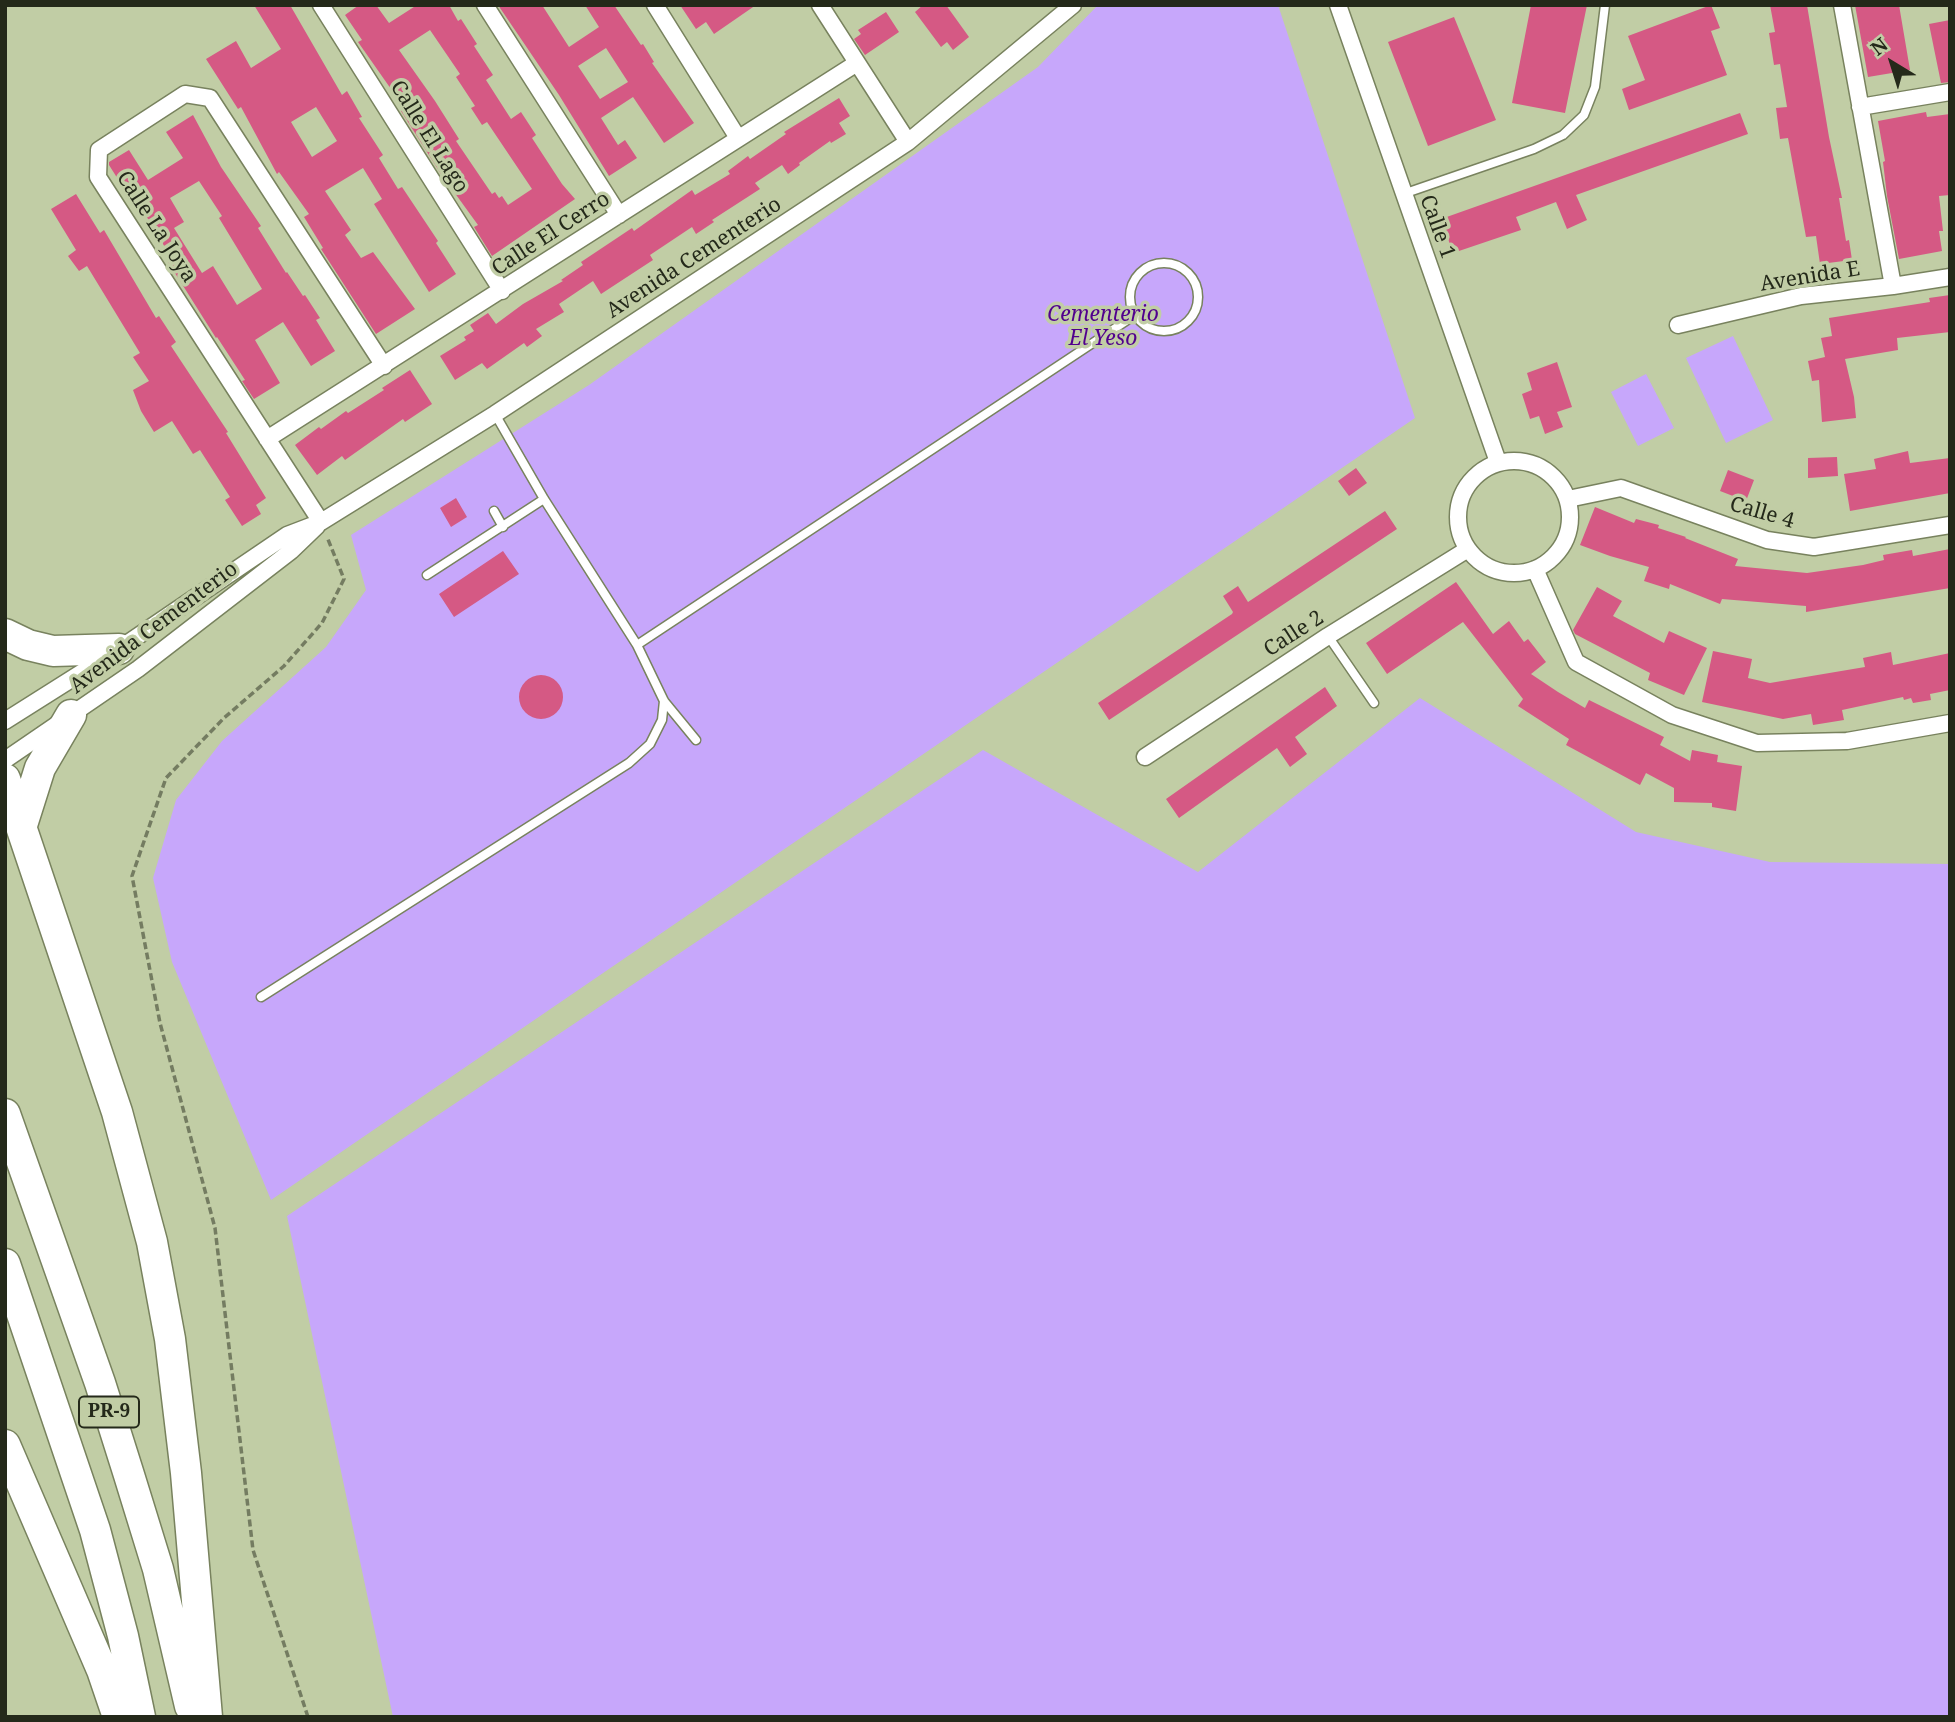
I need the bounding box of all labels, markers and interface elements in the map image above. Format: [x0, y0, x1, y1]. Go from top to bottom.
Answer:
north arrow [1857, 28, 1927, 98]
text: N [1865, 32, 1893, 61]
street label: Calle El Lago [384, 76, 474, 198]
street label: Calle La Joya [111, 167, 201, 287]
street label: Calle El Cerro [487, 187, 615, 281]
street label: Avenida Cementerio [602, 192, 786, 324]
street label: Calle 1 [1414, 192, 1460, 262]
street label: Avenida E [1758, 257, 1862, 297]
park label: Cementerio El Yeso [1047, 302, 1159, 352]
street label: Calle 4 [1727, 492, 1797, 534]
street label: Avenida Cementerio [65, 557, 243, 699]
street label: Calle 2 [1259, 605, 1329, 663]
road number: PR-9 [79, 1396, 139, 1428]

